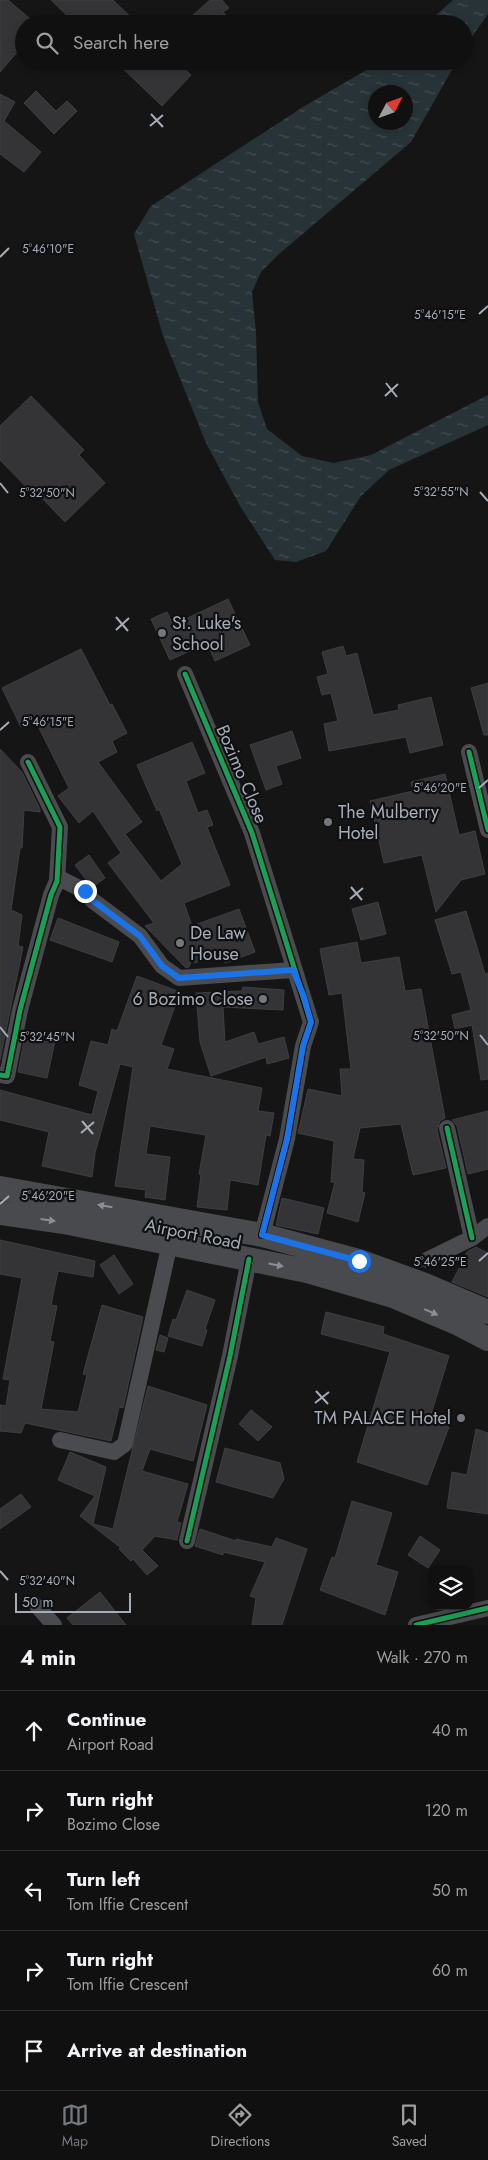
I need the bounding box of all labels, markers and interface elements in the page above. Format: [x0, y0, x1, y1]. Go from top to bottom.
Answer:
search box [15, 15, 473, 70]
icon: search [33, 29, 61, 57]
text: Search here [73, 29, 169, 56]
north arrow [368, 85, 413, 130]
text: 5°46'10"E [22, 240, 74, 258]
text: 5°46'15"E [414, 306, 466, 324]
text: 5°32'55"N [413, 483, 469, 501]
text: 5°32'50"N [19, 484, 75, 502]
place label: St. Luke's School [172, 610, 241, 657]
marker: St. Luke's School [156, 627, 168, 639]
text: 5°46'15"E [22, 713, 74, 731]
street label: Bozimo Close [210, 721, 274, 827]
text: 5°46'20"E [413, 779, 467, 797]
place label: The Mulberry Hotel [338, 799, 439, 846]
marker: The Mulberry Hotel [322, 816, 334, 828]
route end [74, 880, 97, 903]
place label: De Law House [190, 920, 247, 967]
marker: De Law House [174, 937, 186, 949]
place label: 6 Bozimo Close [133, 986, 253, 1012]
marker: 6 Bozimo Close [257, 993, 269, 1005]
text: 5°32'50"N [413, 1027, 469, 1045]
text: 5°32'45"N [19, 1028, 75, 1046]
text: 5°46'20"E [21, 1187, 75, 1205]
one-way arrow [97, 1201, 113, 1209]
street label: Airport Road [143, 1212, 243, 1256]
one-way arrow [41, 1216, 57, 1224]
route start [348, 1250, 371, 1273]
text: 5°46'25"E [413, 1253, 467, 1271]
one-way arrow [269, 1261, 285, 1269]
one-way arrow [424, 1309, 438, 1317]
place label: TM PALACE Hotel [314, 1405, 451, 1431]
marker: TM PALACE Hotel [455, 1412, 467, 1424]
map controls [428, 1565, 473, 1610]
button: layers [428, 1565, 473, 1610]
text: 5°32'40"N [19, 1572, 75, 1590]
scale bar [15, 1590, 131, 1613]
text: 50 m [22, 1592, 53, 1612]
text: 4 min [20, 1643, 76, 1673]
text: Walk · 270 m [377, 1646, 468, 1669]
text: Continue [67, 1706, 146, 1733]
icon: ahead [20, 1717, 48, 1745]
text: 40 m [432, 1719, 468, 1742]
text: Airport Road [67, 1733, 154, 1756]
text: Turn right [67, 1786, 153, 1813]
icon: right [20, 1797, 48, 1825]
text: 120 m [425, 1799, 468, 1822]
text: Bozimo Close [67, 1813, 160, 1836]
text: Turn left [67, 1866, 140, 1893]
icon: left [20, 1877, 48, 1905]
text: 50 m [432, 1879, 468, 1902]
text: Tom Iffie Crescent [67, 1893, 188, 1916]
text: Turn right [67, 1946, 153, 1973]
icon: right [20, 1957, 48, 1985]
text: 60 m [432, 1959, 468, 1982]
text: Tom Iffie Crescent [67, 1973, 188, 1996]
icon: arrive [20, 2037, 48, 2065]
text: Arrive at destination [67, 2037, 247, 2064]
tab: Map [61, 2101, 89, 2151]
tab: Directions [211, 2101, 270, 2151]
tab: Saved [392, 2101, 427, 2151]

